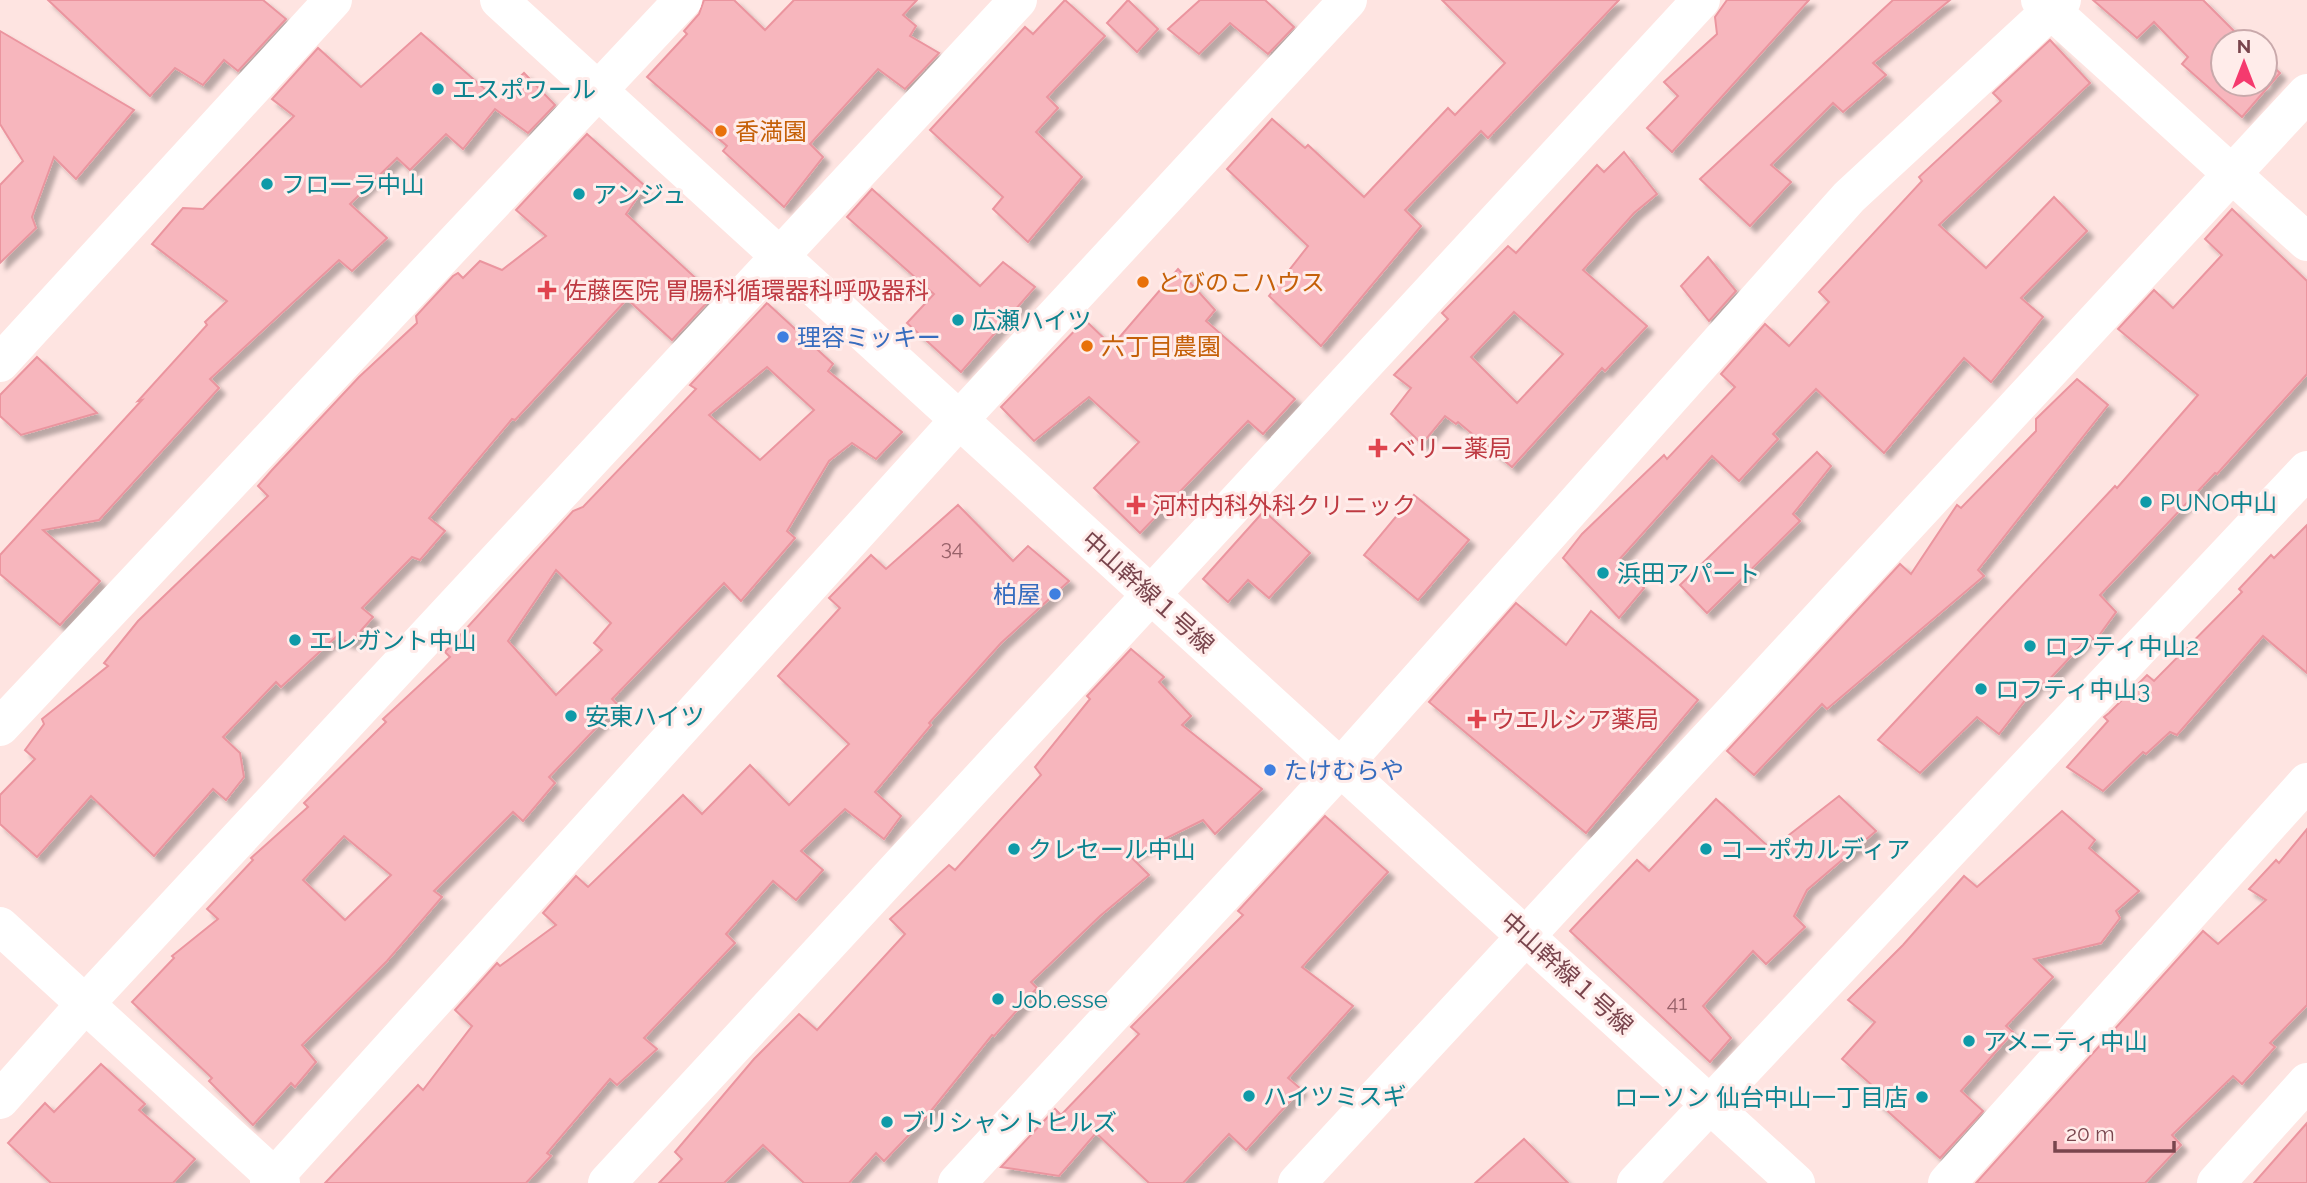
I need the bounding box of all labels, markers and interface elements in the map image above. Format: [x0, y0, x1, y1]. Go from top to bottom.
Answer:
north arrow [2209, 28, 2279, 98]
text: N [2237, 35, 2251, 57]
place label: エスポワール [452, 75, 596, 104]
marker: エスポワール [430, 81, 446, 97]
place label: 香満園 [735, 117, 807, 146]
marker: 香満園 [713, 123, 729, 139]
place label: フローラ中山 [281, 170, 425, 199]
marker: フローラ中山 [259, 176, 275, 192]
place label: アンジュ [593, 180, 686, 209]
marker: アンジュ [571, 186, 587, 202]
place label: とびのこハウス [1157, 268, 1325, 297]
marker: とびのこハウス [1135, 274, 1151, 290]
place label: 佐藤医院 胃腸科循環器科呼吸器科 [563, 276, 929, 305]
marker: 佐藤医院 胃腸科循環器科呼吸器科 [537, 280, 557, 300]
place label: 広瀬ハイツ [972, 306, 1092, 335]
marker: 広瀬ハイツ [950, 312, 966, 328]
place label: 理容ミッキー [797, 323, 941, 352]
marker: 理容ミッキー [775, 329, 791, 345]
place label: 六丁目農園 [1101, 332, 1221, 361]
marker: 六丁目農園 [1079, 338, 1095, 354]
place label: ベリー薬局 [1392, 434, 1512, 463]
marker: ベリー薬局 [1370, 440, 1386, 456]
place label: PUNO中山 [2160, 488, 2278, 517]
place label: 河村内科外科クリニック [1152, 491, 1416, 520]
marker: PUNO中山 [2138, 494, 2154, 510]
marker: 河村内科外科クリニック [1126, 495, 1146, 515]
street label: 中山幹線１号線 [1076, 525, 1220, 659]
house number: 34 [941, 535, 963, 560]
place label: 浜田アパート [1617, 559, 1761, 588]
marker: 浜田アパート [1595, 565, 1611, 581]
place label: 柏屋 [993, 580, 1041, 609]
marker: 柏屋 [1047, 586, 1063, 602]
place label: エレガント中山 [309, 626, 477, 655]
marker: エレガント中山 [287, 632, 303, 648]
place label: ロフティ中山2 [2044, 632, 2199, 661]
marker: ロフティ中山2 [2022, 638, 2038, 654]
place label: ロフティ中山3 [1995, 675, 2150, 704]
marker: ロフティ中山3 [1973, 681, 1989, 697]
place label: 安東ハイツ [585, 702, 705, 731]
place label: ウエルシア薬局 [1491, 705, 1659, 734]
marker: 安東ハイツ [563, 708, 579, 724]
marker: ウエルシア薬局 [1469, 711, 1485, 727]
place label: たけむらや [1284, 756, 1404, 785]
marker: たけむらや [1262, 762, 1278, 778]
place label: クレセール中山 [1028, 835, 1196, 864]
place label: コーポカルディア [1720, 835, 1910, 864]
marker: クレセール中山 [1006, 841, 1022, 857]
marker: コーポカルディア [1698, 841, 1714, 857]
street label: 中山幹線１号線 [1495, 906, 1639, 1040]
place label: Job.esse [1012, 985, 1108, 1014]
house number: 41 [1667, 990, 1687, 1015]
marker: Job.esse [990, 991, 1006, 1007]
place label: アメニティ中山 [1983, 1027, 2148, 1056]
marker: アメニティ中山 [1961, 1033, 1977, 1049]
place label: ハイツミスギ [1263, 1082, 1407, 1111]
place label: ローソン 仙台中山一丁目店 [1614, 1083, 1908, 1112]
marker: ハイツミスギ [1241, 1088, 1257, 1104]
marker: ローソン 仙台中山一丁目店 [1914, 1089, 1930, 1105]
place label: ブリシャントヒルズ [901, 1108, 1117, 1137]
scale bar [2055, 1110, 2174, 1154]
marker: ブリシャントヒルズ [879, 1114, 895, 1130]
text: 20 m [2066, 1121, 2114, 1146]

